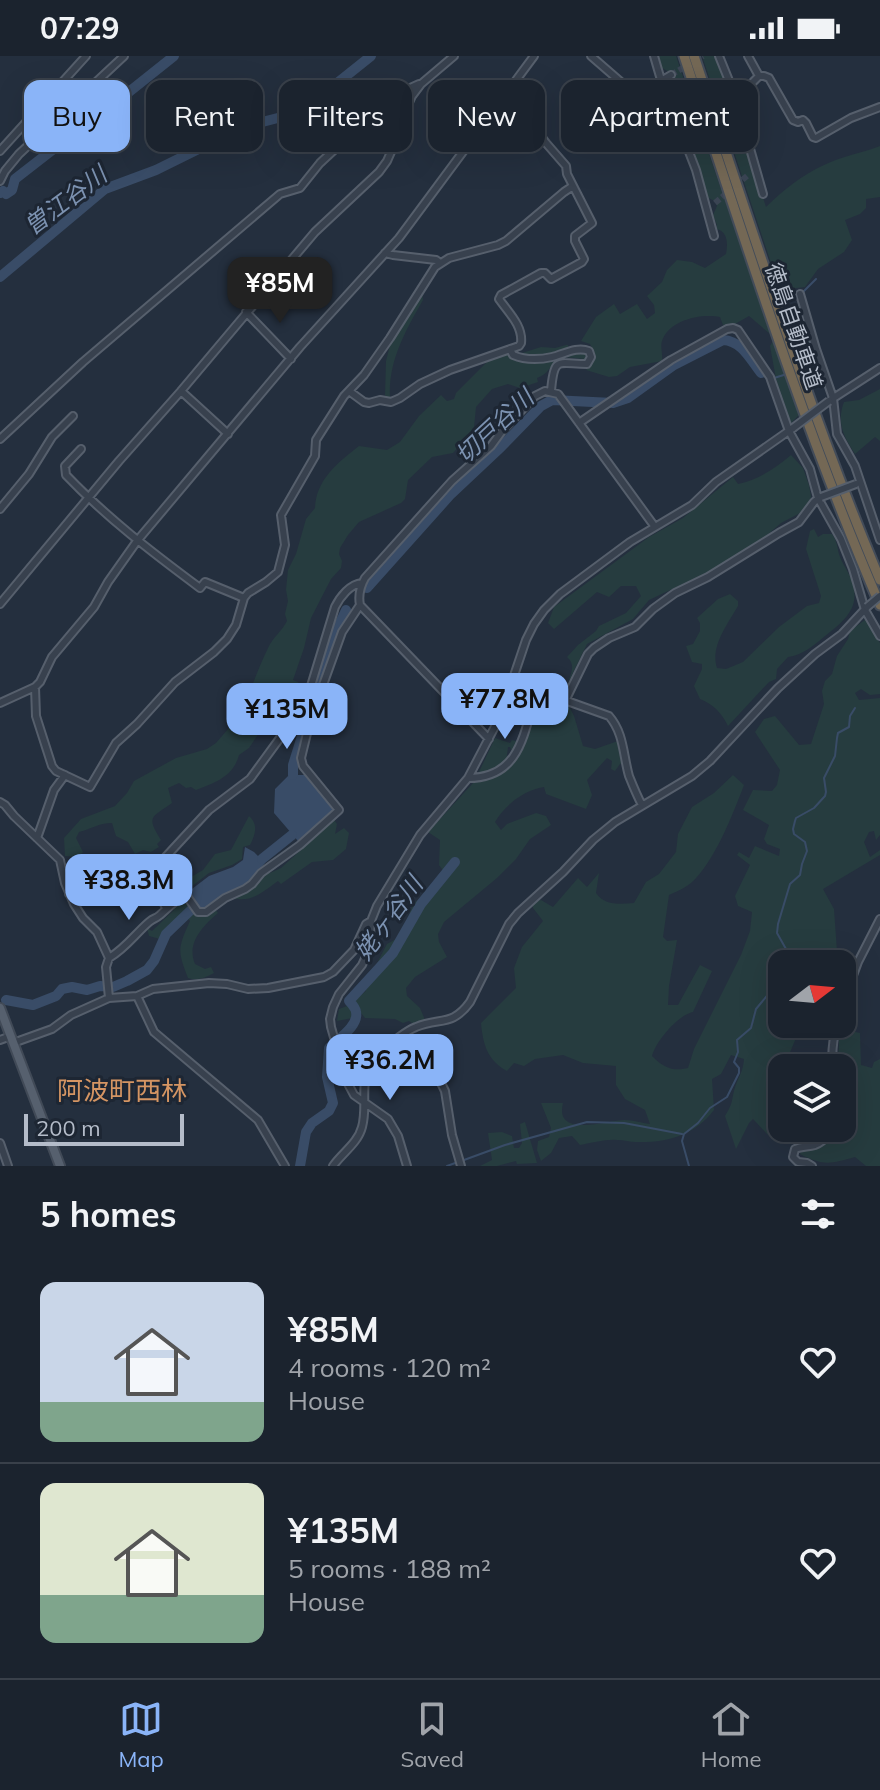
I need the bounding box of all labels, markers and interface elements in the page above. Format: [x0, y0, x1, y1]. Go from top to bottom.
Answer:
text: 07:29 [40, 9, 119, 47]
chip: Buy [24, 80, 130, 152]
chip: Rent [146, 80, 263, 152]
chip: Filters [279, 80, 412, 152]
chip: New [428, 80, 545, 152]
chip: Apartment [561, 80, 758, 152]
water label: 曽江谷川 [18, 157, 115, 241]
pin: ¥85M [233, 257, 327, 325]
street label: 徳島自動車道 [759, 259, 829, 393]
text: ¥85M [245, 266, 315, 299]
water label: 切戸谷川 [449, 380, 542, 470]
pin: ¥77.8M [440, 673, 570, 741]
text: ¥77.8M [459, 682, 551, 715]
pin: ¥135M [231, 683, 343, 751]
text: ¥135M [244, 692, 330, 725]
pin: ¥38.3M [64, 854, 194, 922]
text: ¥38.3M [83, 863, 175, 896]
water label: 姥ヶ谷川 [348, 868, 430, 966]
north arrow [768, 950, 856, 1038]
map controls [768, 950, 856, 1142]
pin: ¥36.2M [325, 1034, 455, 1102]
text: ¥36.2M [344, 1043, 436, 1076]
button: layers [768, 1054, 856, 1142]
district label: 阿波町西林 [57, 1074, 187, 1107]
scale bar [24, 1110, 184, 1146]
text: 200 m [36, 1114, 101, 1142]
icon: filters [796, 1192, 840, 1236]
text: 5 homes [40, 1193, 177, 1236]
text: ¥85M [288, 1308, 379, 1351]
icon: home [104, 1314, 200, 1410]
icon: heart [796, 1340, 840, 1384]
text: 4 rooms · 120 m² [288, 1351, 491, 1384]
text: House [288, 1384, 365, 1417]
text: ¥135M [288, 1509, 399, 1552]
icon: home [104, 1515, 200, 1611]
icon: heart [796, 1541, 840, 1585]
text: 5 rooms · 188 m² [288, 1552, 491, 1585]
text: House [288, 1585, 365, 1618]
tab: Map [118, 1697, 164, 1773]
tab: Saved [401, 1697, 464, 1773]
tab: Home [701, 1697, 762, 1773]

